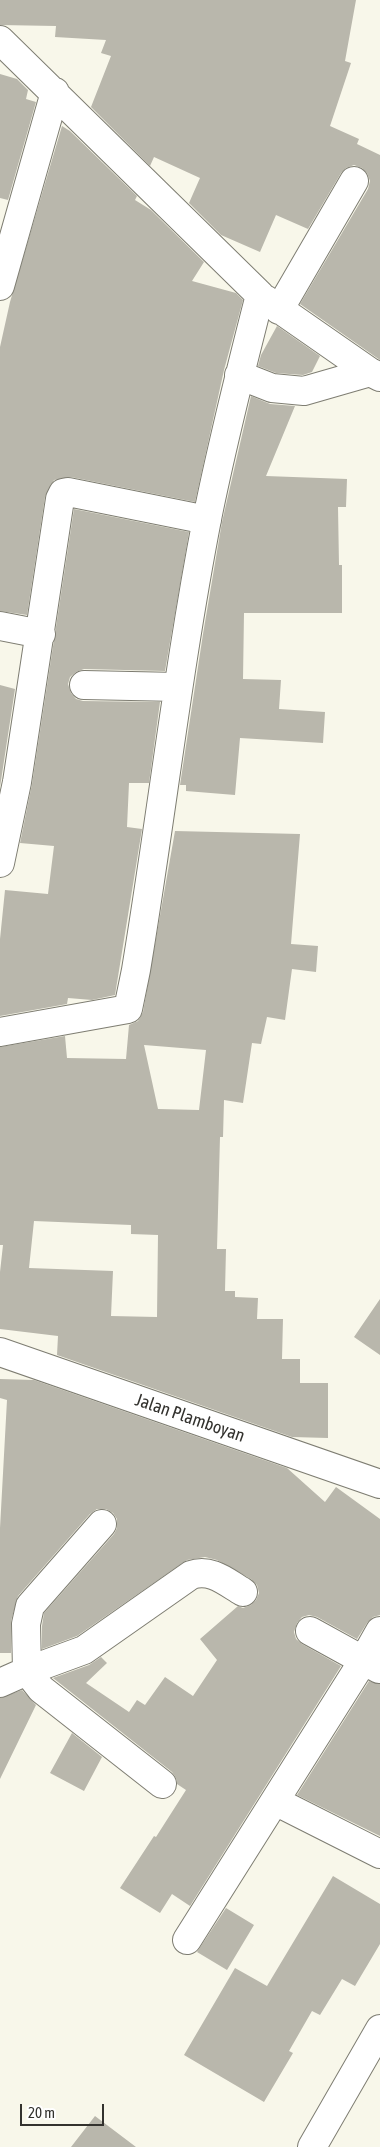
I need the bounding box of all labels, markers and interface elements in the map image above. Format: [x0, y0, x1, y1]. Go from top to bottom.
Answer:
street label: Jalan Plamboyan [132, 1389, 248, 1447]
scale bar [22, 2094, 106, 2126]
text: 20 m [28, 2104, 55, 2121]

